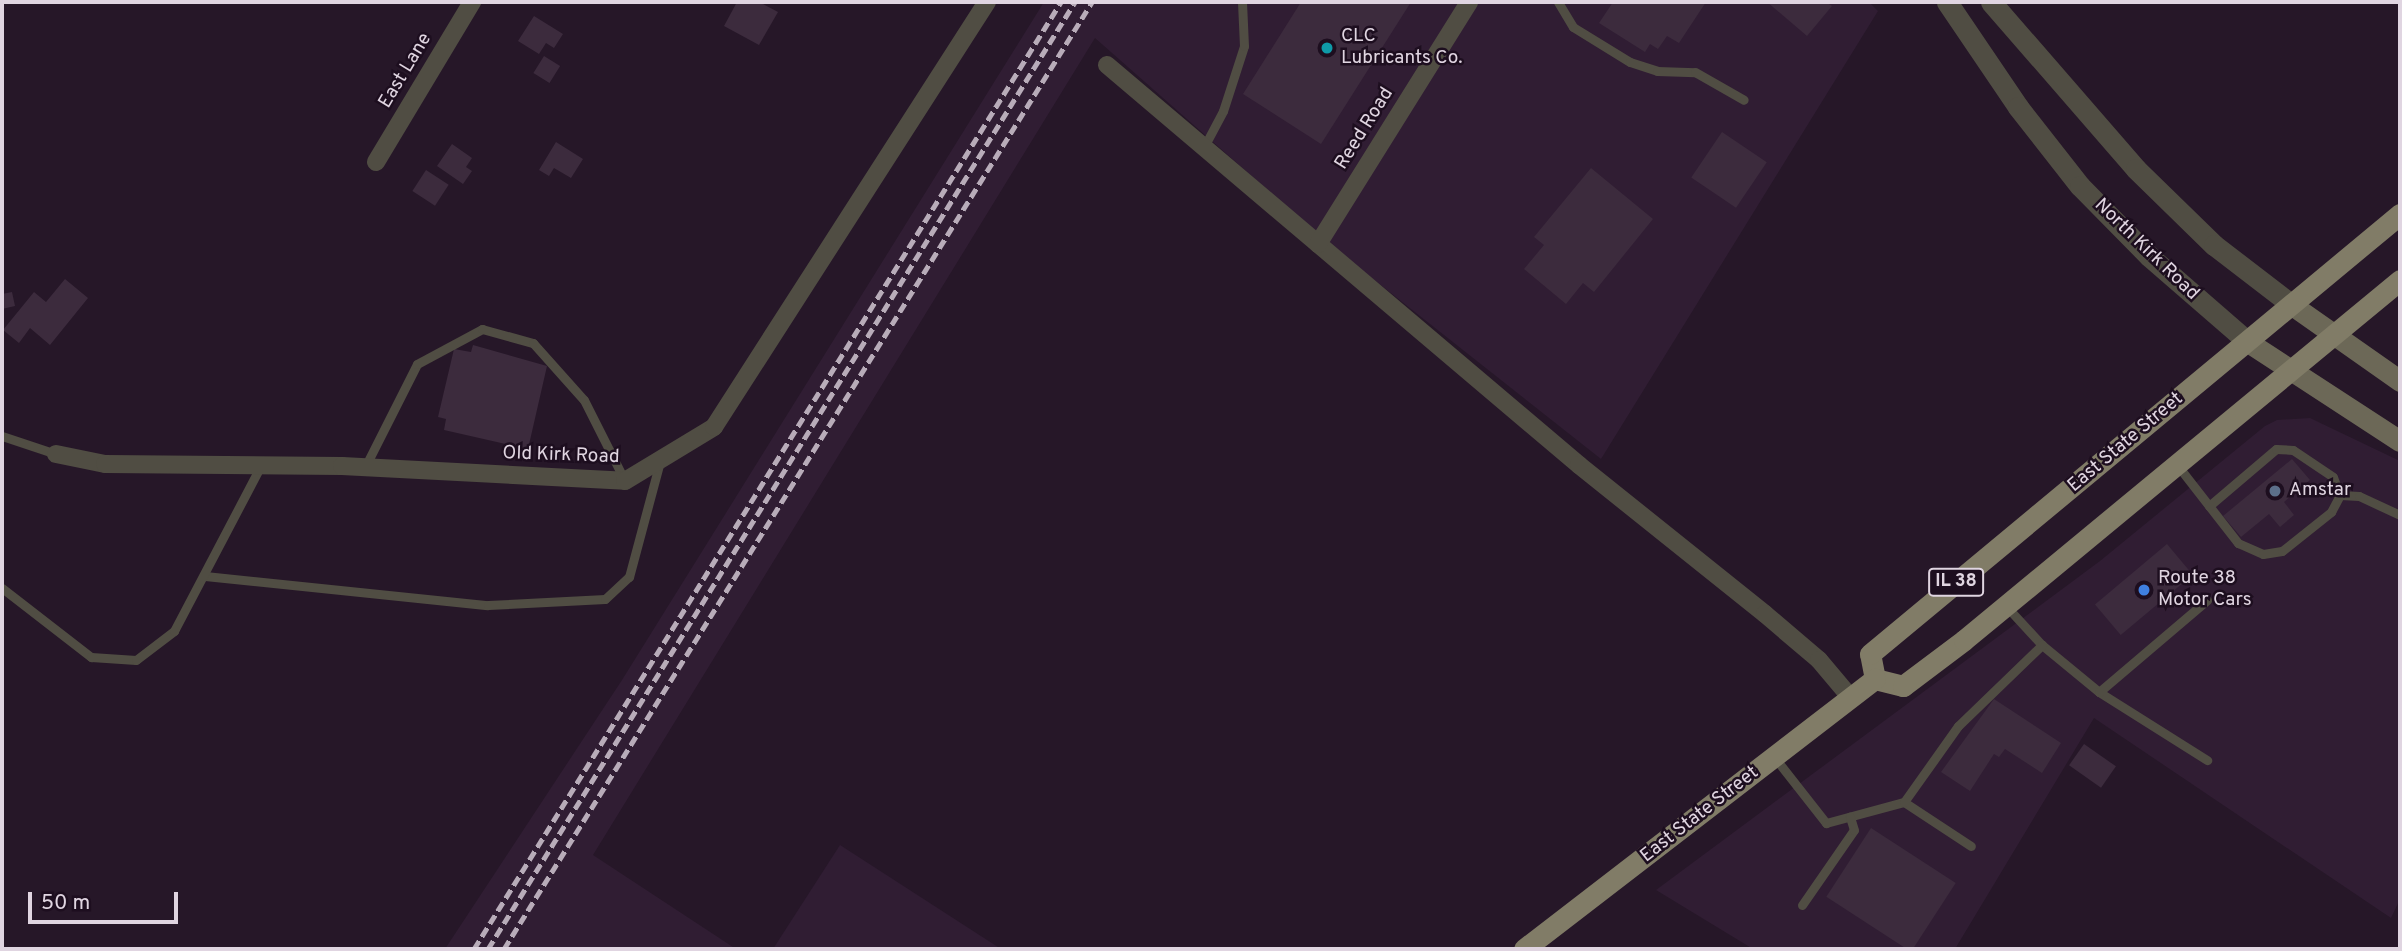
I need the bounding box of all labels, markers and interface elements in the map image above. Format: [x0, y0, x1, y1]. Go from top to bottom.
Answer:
place label: CLC Lubricants Co. [1341, 26, 1463, 70]
street label: East Lane [375, 29, 437, 113]
marker: CLC Lubricants Co. [1319, 40, 1335, 56]
street label: Reed Road [1331, 84, 1399, 174]
street label: North Kirk Road [2089, 194, 2203, 306]
street label: East State Street [2064, 388, 2188, 498]
street label: Old Kirk Road [502, 443, 620, 469]
place label: Amstar [2289, 480, 2351, 502]
marker: Amstar [2267, 483, 2283, 499]
road number: IL 38 [1926, 568, 1986, 596]
place label: Route 38 Motor Cars [2158, 568, 2252, 612]
marker: Route 38 Motor Cars [2136, 582, 2152, 598]
street label: East State Street [1636, 762, 1764, 868]
scale bar [32, 878, 182, 922]
text: 50 m [41, 890, 90, 917]

